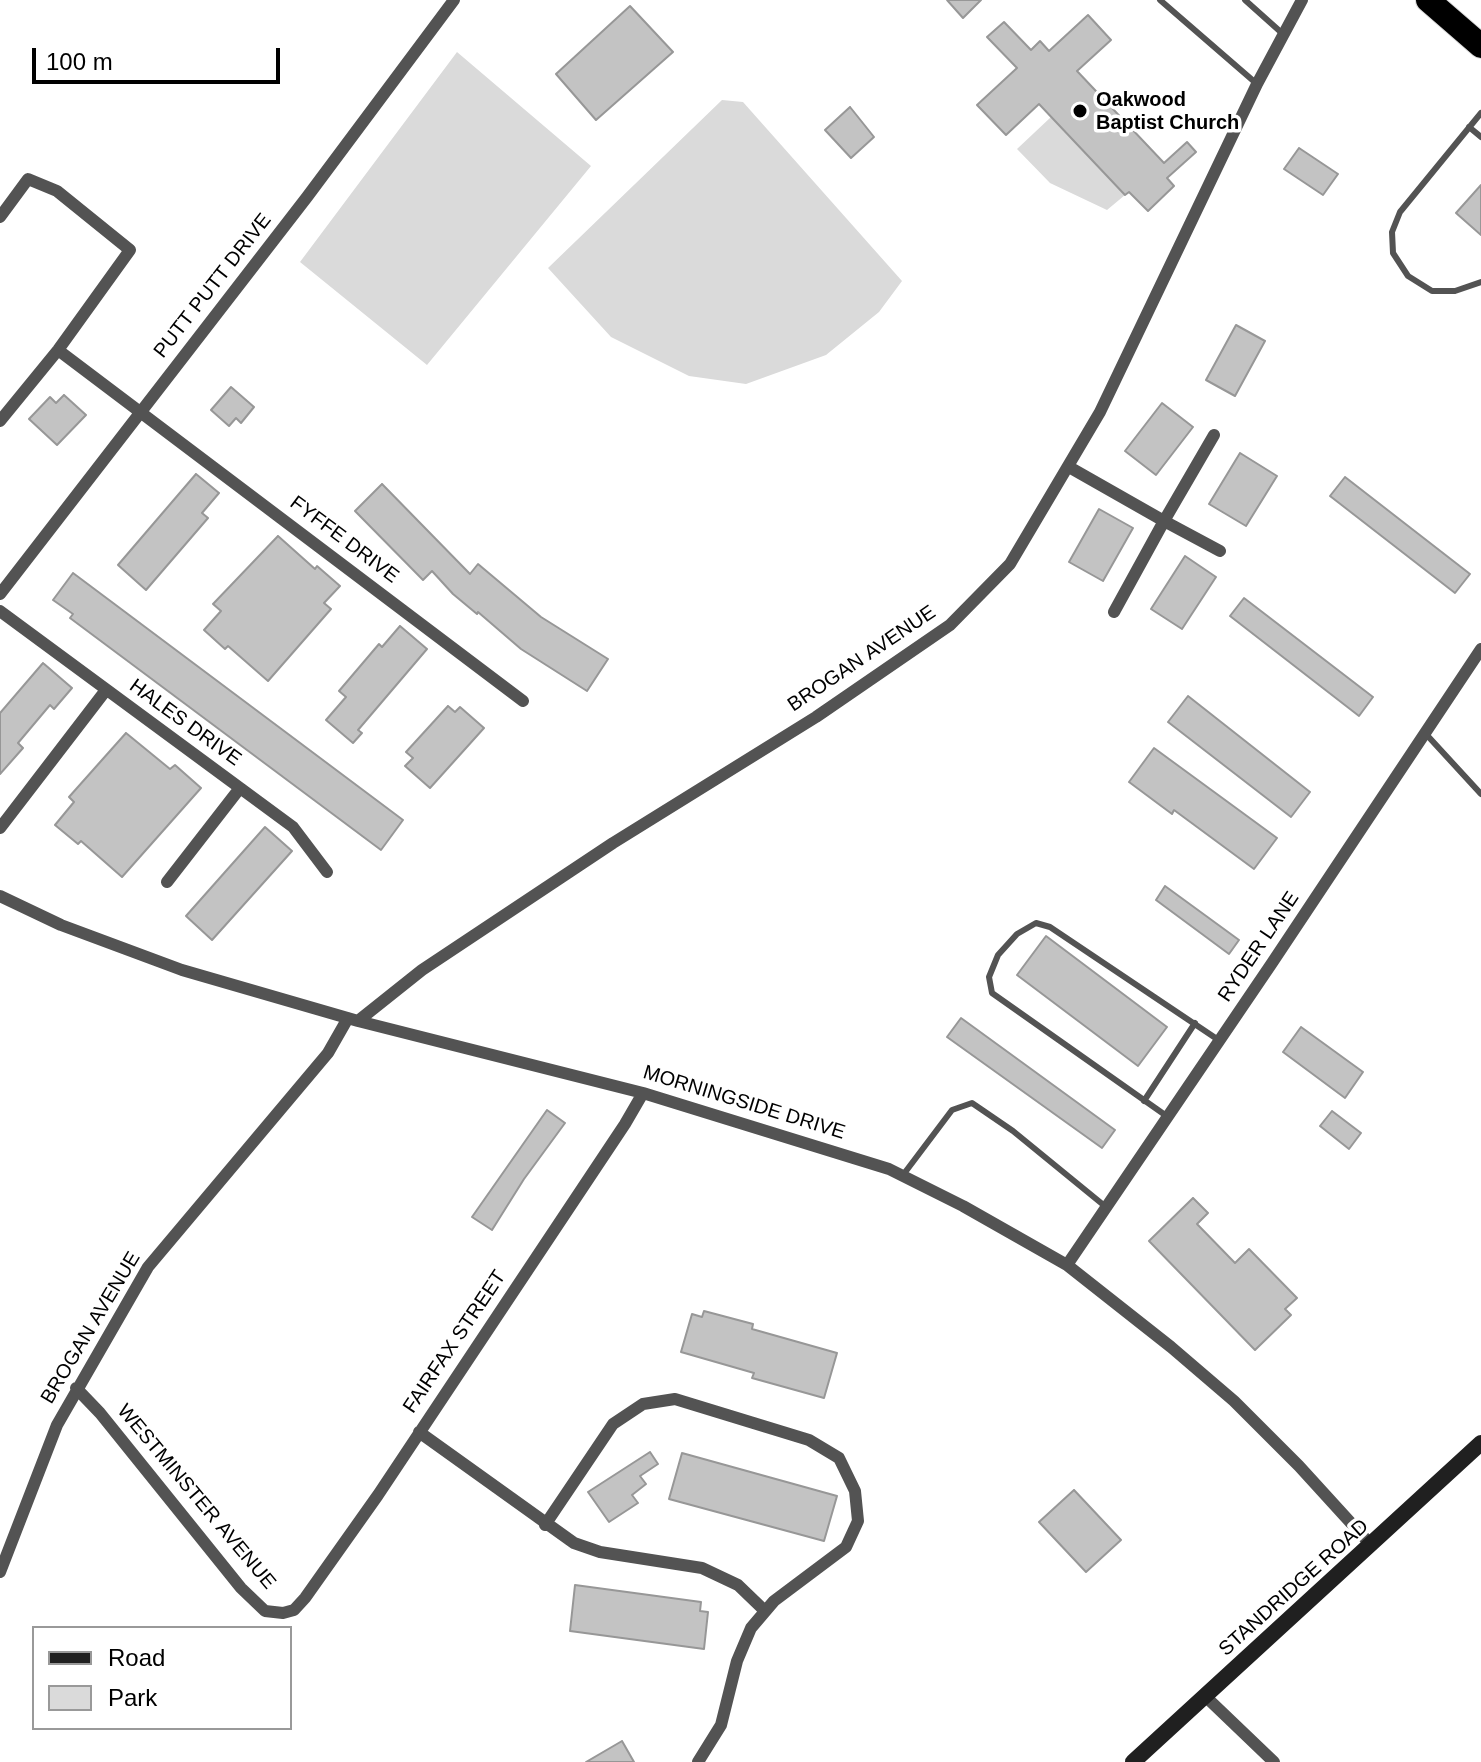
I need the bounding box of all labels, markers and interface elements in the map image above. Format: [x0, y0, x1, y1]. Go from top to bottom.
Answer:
scale bar [36, 32, 284, 82]
text: 100 m [46, 48, 113, 75]
place label: Oakwood Baptist Church [1096, 88, 1239, 135]
marker: Oakwood Baptist Church [1071, 102, 1089, 120]
street label: PUTT PUTT DRIVE [149, 209, 277, 363]
street label: FYFFE DRIVE [285, 491, 403, 589]
street label: BROGAN AVENUE [784, 601, 940, 717]
street label: HALES DRIVE [124, 674, 246, 772]
street label: RYDER LANE [1213, 887, 1305, 1007]
street label: MORNINGSIDE DRIVE [640, 1061, 848, 1145]
street label: BROGAN AVENUE [36, 1248, 146, 1408]
street label: FAIRFAX STREET [398, 1266, 512, 1418]
street label: WESTMINSTER AVENUE [112, 1400, 280, 1594]
street label: STANDRIDGE ROAD [1214, 1515, 1374, 1661]
legend [32, 1626, 292, 1730]
text: Road [108, 1644, 165, 1671]
text: Park [108, 1684, 157, 1711]

